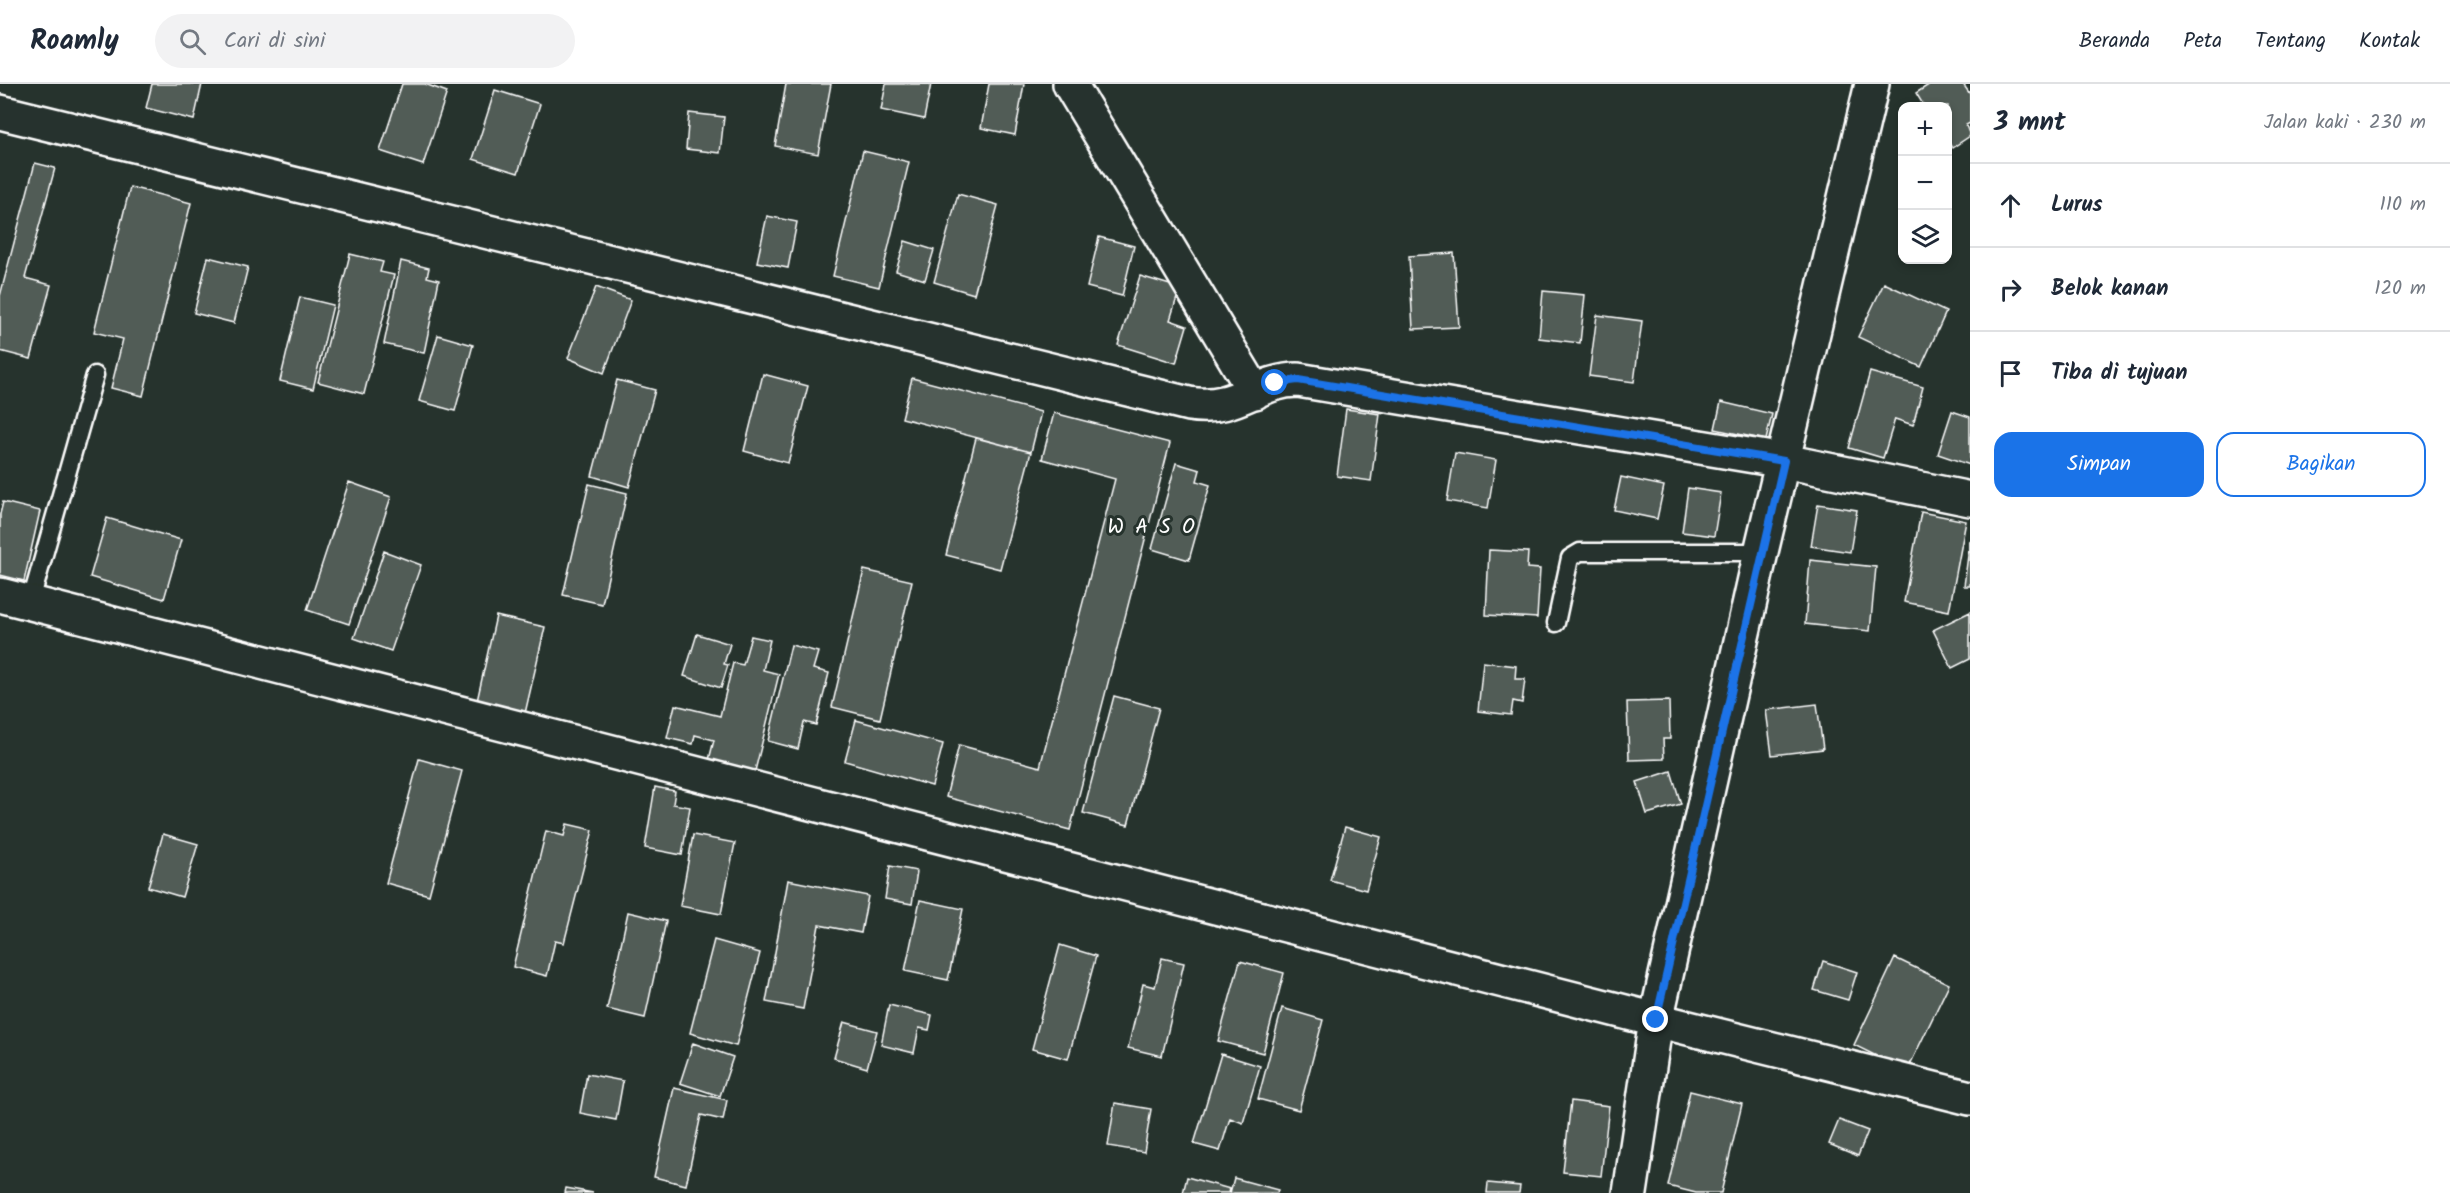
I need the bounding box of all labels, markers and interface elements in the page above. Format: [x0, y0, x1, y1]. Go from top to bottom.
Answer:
search box [155, 14, 575, 68]
text: Roamly [30, 19, 119, 64]
text: Cari di sini [224, 24, 325, 59]
icon: search [176, 25, 209, 58]
text: Beranda [2079, 25, 2150, 58]
text: Peta [2183, 25, 2222, 58]
text: Tentang [2255, 25, 2326, 58]
text: Kontak [2359, 25, 2420, 58]
map controls [1898, 102, 1952, 264]
button: + [1898, 102, 1952, 156]
text: 3 mnt [1994, 102, 2066, 144]
text: Jalan kaki · 230 m [2264, 107, 2426, 139]
button: − [1898, 156, 1952, 210]
text: Lurus [2051, 188, 2103, 223]
icon: ahead [1994, 189, 2027, 222]
text: 110 m [2380, 189, 2426, 221]
button: layers [1898, 210, 1952, 264]
text: Belok kanan [2051, 272, 2168, 307]
icon: right [1994, 273, 2027, 306]
text: 120 m [2374, 273, 2426, 305]
text: Tiba di tujuan [2051, 356, 2187, 391]
icon: arrive [1994, 357, 2027, 390]
route start [1261, 369, 1287, 395]
button: Simpan [1994, 432, 2204, 497]
button: Bagikan [2216, 432, 2426, 497]
district label: W A S O [1108, 511, 1196, 544]
route end [1642, 1006, 1668, 1032]

